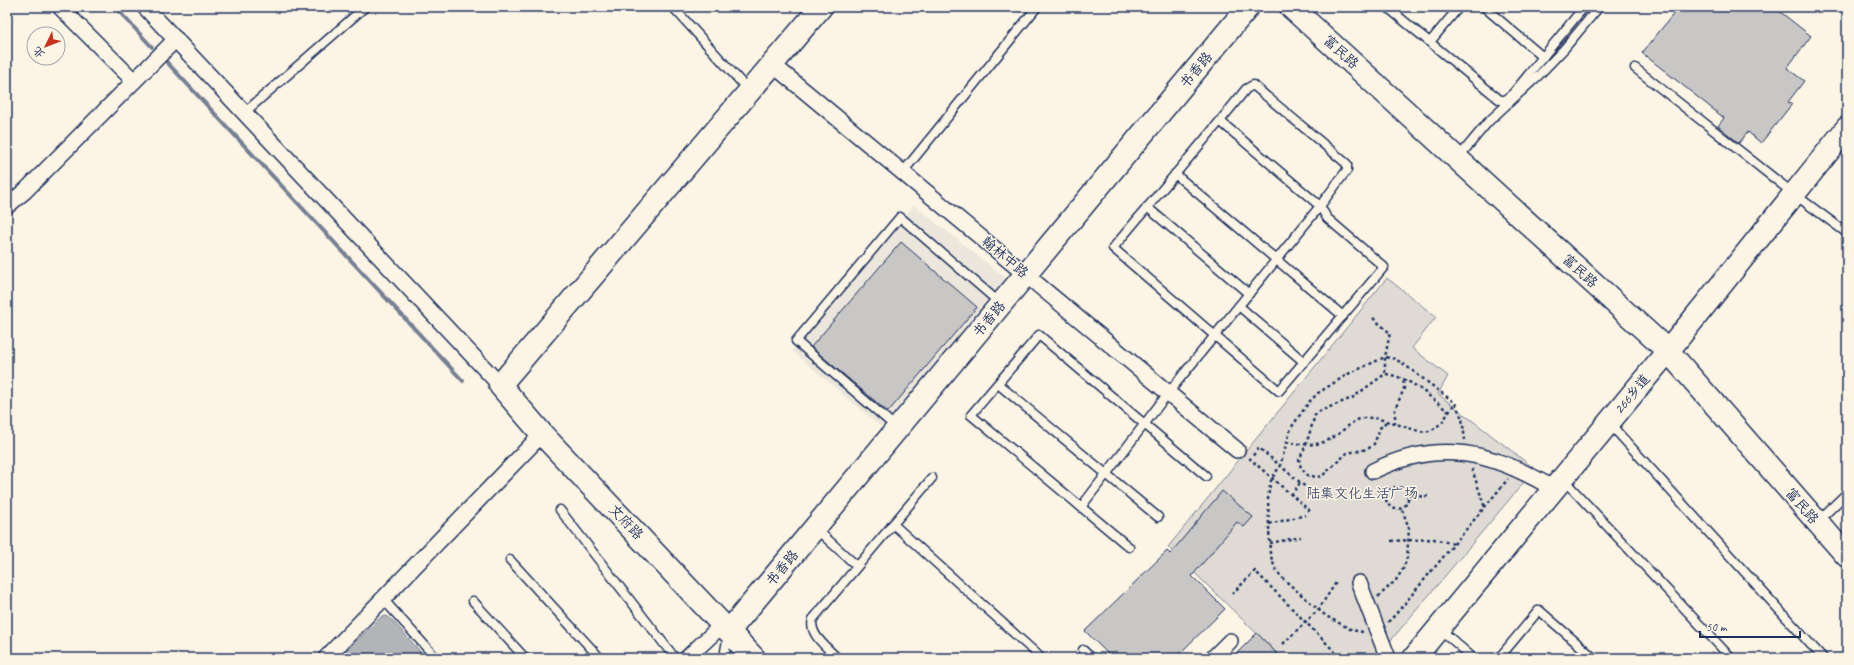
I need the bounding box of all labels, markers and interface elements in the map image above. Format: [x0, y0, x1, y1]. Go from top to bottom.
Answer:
north arrow [26, 26, 66, 66]
street label: 富民路 [1320, 32, 1362, 72]
text: 北 [30, 44, 48, 62]
street label: 书香路 [1176, 48, 1216, 92]
street label: 翰林中路 [978, 232, 1032, 282]
street label: 富民路 [1559, 251, 1601, 291]
street label: 书香路 [969, 297, 1009, 341]
street label: 266乡道 [1610, 371, 1654, 417]
park label: 陆集文化生活广场 [1306, 485, 1418, 502]
street label: 富民路 [1782, 485, 1822, 527]
street label: 文府路 [605, 501, 647, 543]
street label: 书香路 [762, 546, 802, 590]
scale bar [1700, 613, 1800, 639]
text: 50 m [1706, 619, 1728, 635]

